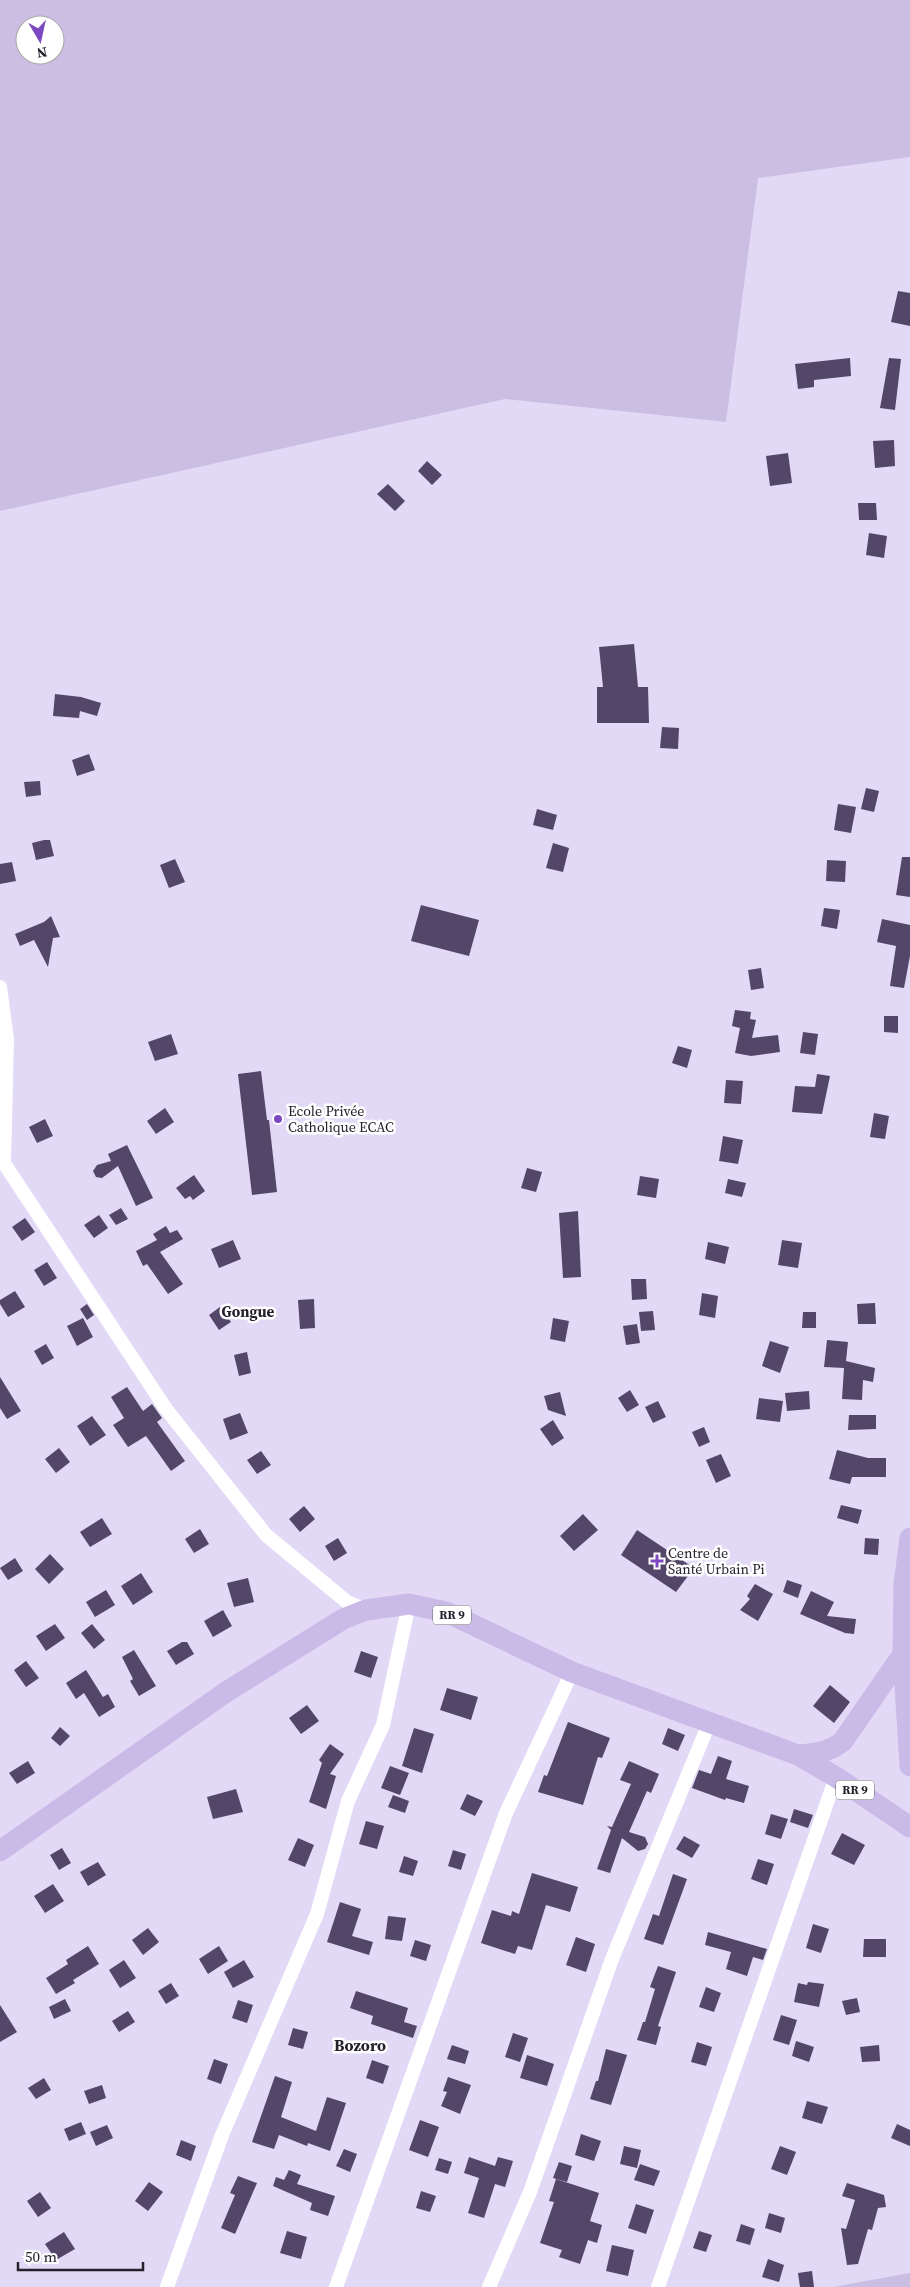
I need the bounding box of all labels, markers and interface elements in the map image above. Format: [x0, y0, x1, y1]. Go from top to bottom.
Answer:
north arrow [15, 15, 65, 65]
text: N [35, 42, 49, 64]
place label: Ecole Privée Catholique ECAC [288, 1101, 394, 1137]
marker: Ecole Privée Catholique ECAC [272, 1113, 284, 1125]
district label: Gongue [222, 1301, 275, 1322]
place label: Centre de Santé Urbain Pi [668, 1543, 765, 1579]
marker: Centre de Santé Urbain Pi [650, 1554, 664, 1568]
road number: RR 9 [433, 1606, 471, 1624]
road number: RR 9 [836, 1780, 874, 1800]
district label: Bozoro [334, 2034, 386, 2056]
scale bar [18, 2240, 142, 2272]
text: 50 m [25, 2246, 57, 2267]

